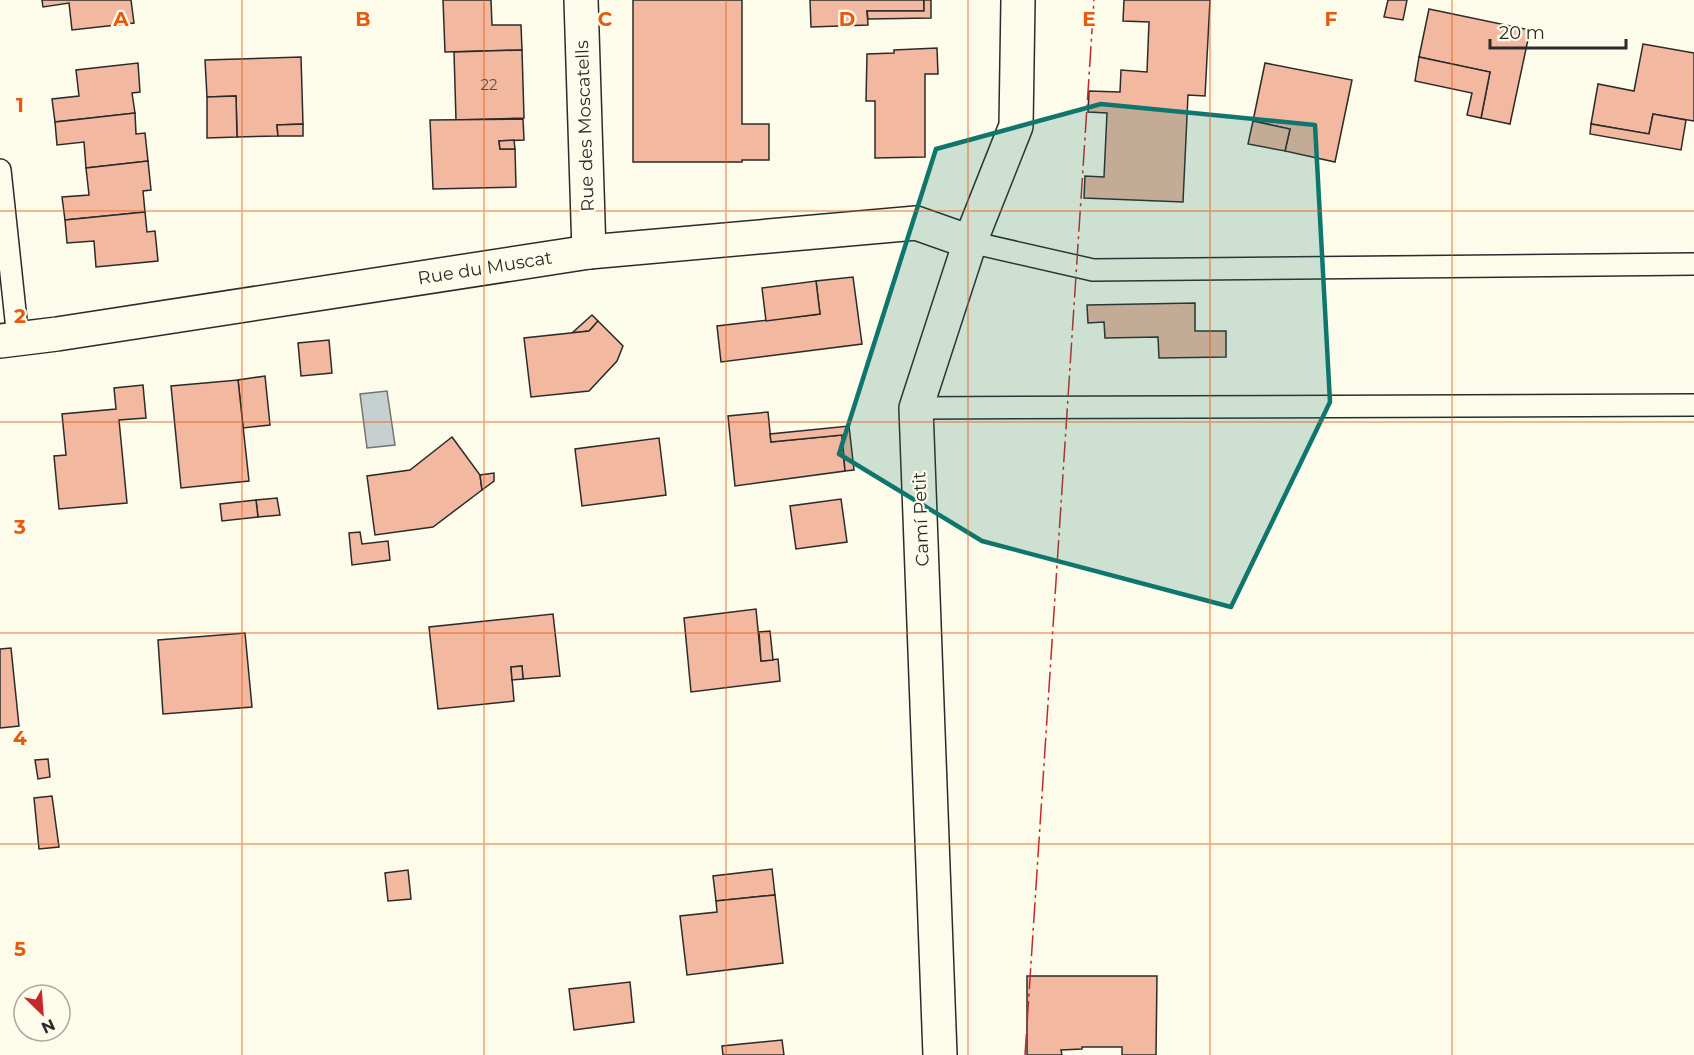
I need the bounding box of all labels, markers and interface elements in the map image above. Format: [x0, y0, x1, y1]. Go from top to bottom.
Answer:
text: A [112, 7, 129, 31]
text: B [355, 7, 371, 31]
text: C [598, 7, 613, 31]
text: D [839, 7, 855, 31]
text: E [1082, 7, 1096, 31]
text: F [1325, 7, 1338, 31]
scale bar [1490, 12, 1626, 50]
text: 20 m [1499, 22, 1545, 44]
street label: Rue des Moscatells [571, 40, 599, 212]
house number: 22 [480, 75, 498, 94]
text: 1 [16, 93, 24, 117]
street label: Rue du Muscat [416, 247, 554, 289]
text: 2 [14, 304, 26, 328]
street label: Camí Petit [908, 471, 934, 567]
text: 3 [13, 515, 26, 539]
text: 4 [13, 726, 27, 750]
text: 5 [14, 937, 26, 961]
north arrow [12, 983, 72, 1043]
text: N [38, 1015, 58, 1037]

